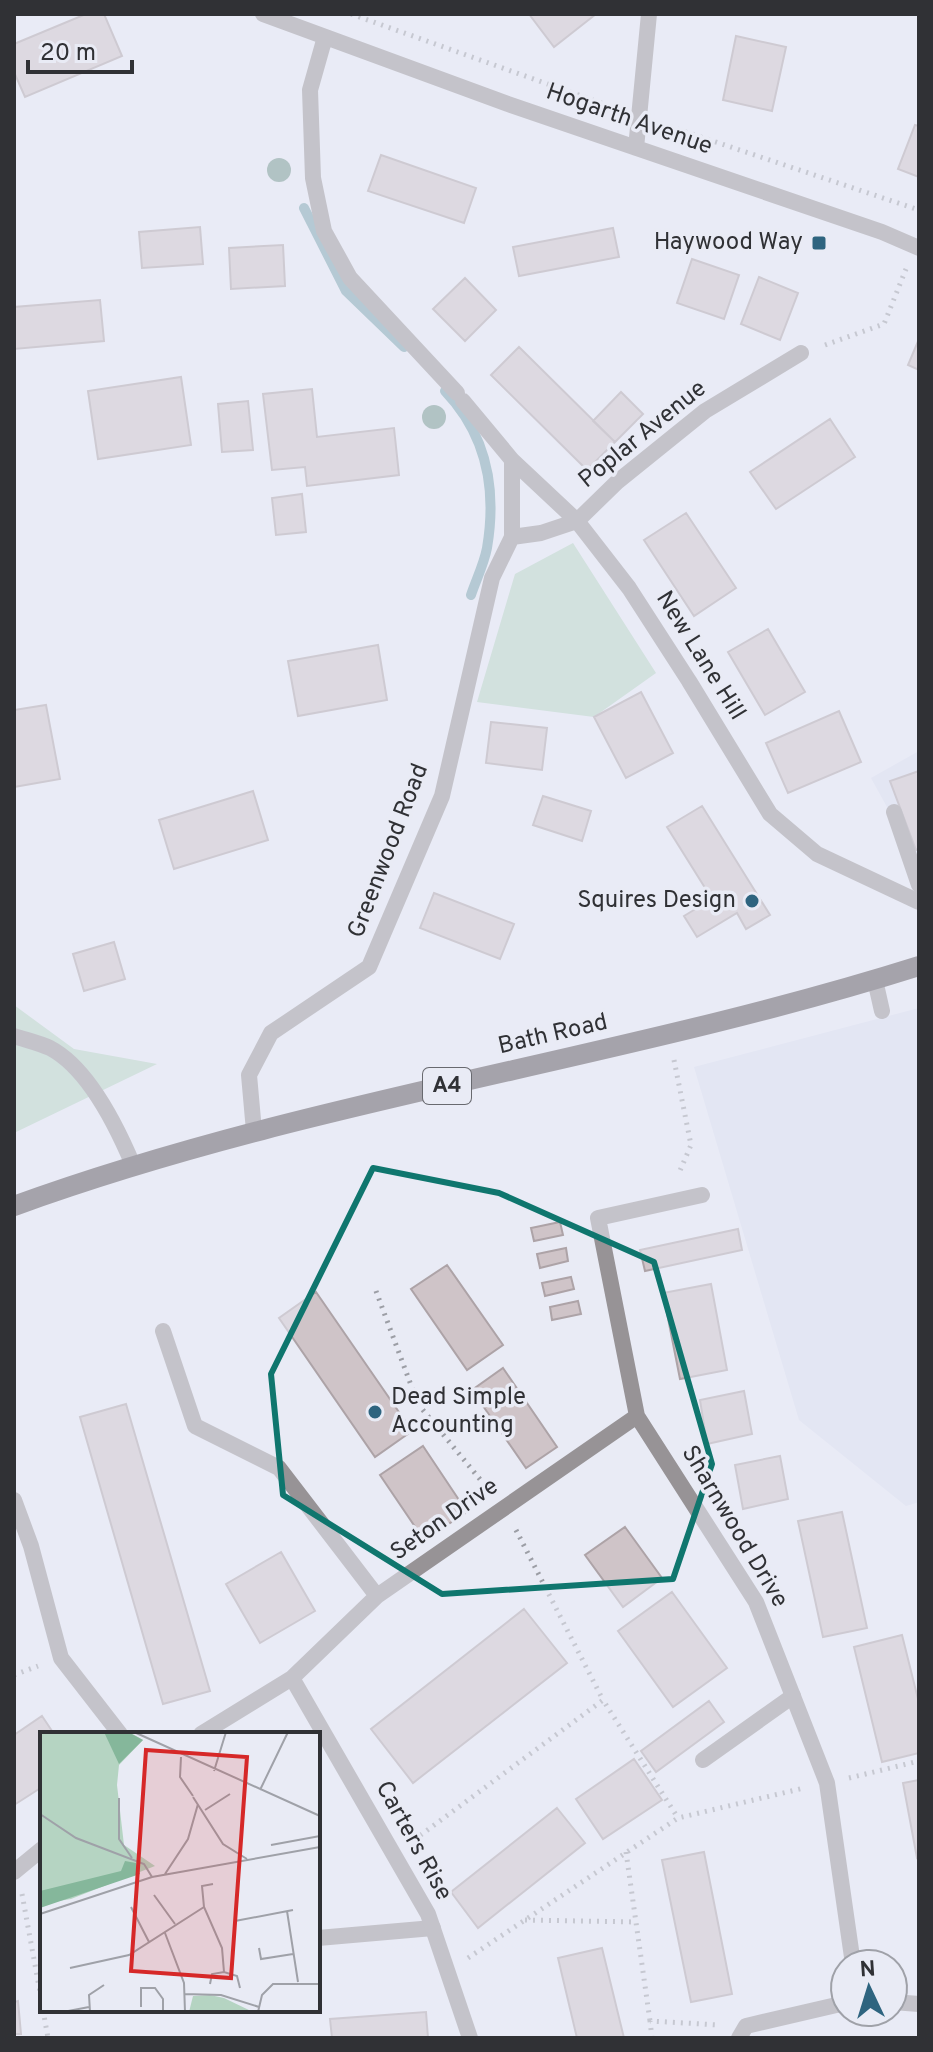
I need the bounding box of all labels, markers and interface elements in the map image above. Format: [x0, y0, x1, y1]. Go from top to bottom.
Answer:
scale bar [28, 24, 132, 74]
text: 20 m [40, 39, 96, 69]
street label: Hogarth Avenue [542, 77, 716, 163]
place label: Haywood Way [654, 228, 803, 258]
marker: Haywood Way [810, 234, 828, 252]
street label: Poplar Avenue [573, 374, 713, 496]
street label: New Lane Hill [648, 586, 752, 726]
street label: Greenwood Road [342, 760, 436, 942]
place label: Squires Design [577, 886, 736, 916]
marker: Squires Design [743, 892, 761, 910]
street label: Bath Road [495, 1008, 611, 1062]
road number: A4 [423, 1068, 471, 1104]
place label: Dead Simple Accounting [391, 1383, 526, 1441]
marker: Dead Simple Accounting [366, 1403, 384, 1421]
street label: Sharnwood Drive [674, 1440, 794, 1614]
street label: Seton Drive [385, 1472, 505, 1568]
inset map [40, 1732, 320, 2012]
street label: Carters Rise [368, 1776, 458, 1906]
north arrow [829, 1948, 909, 2028]
text: N [859, 1957, 877, 1985]

